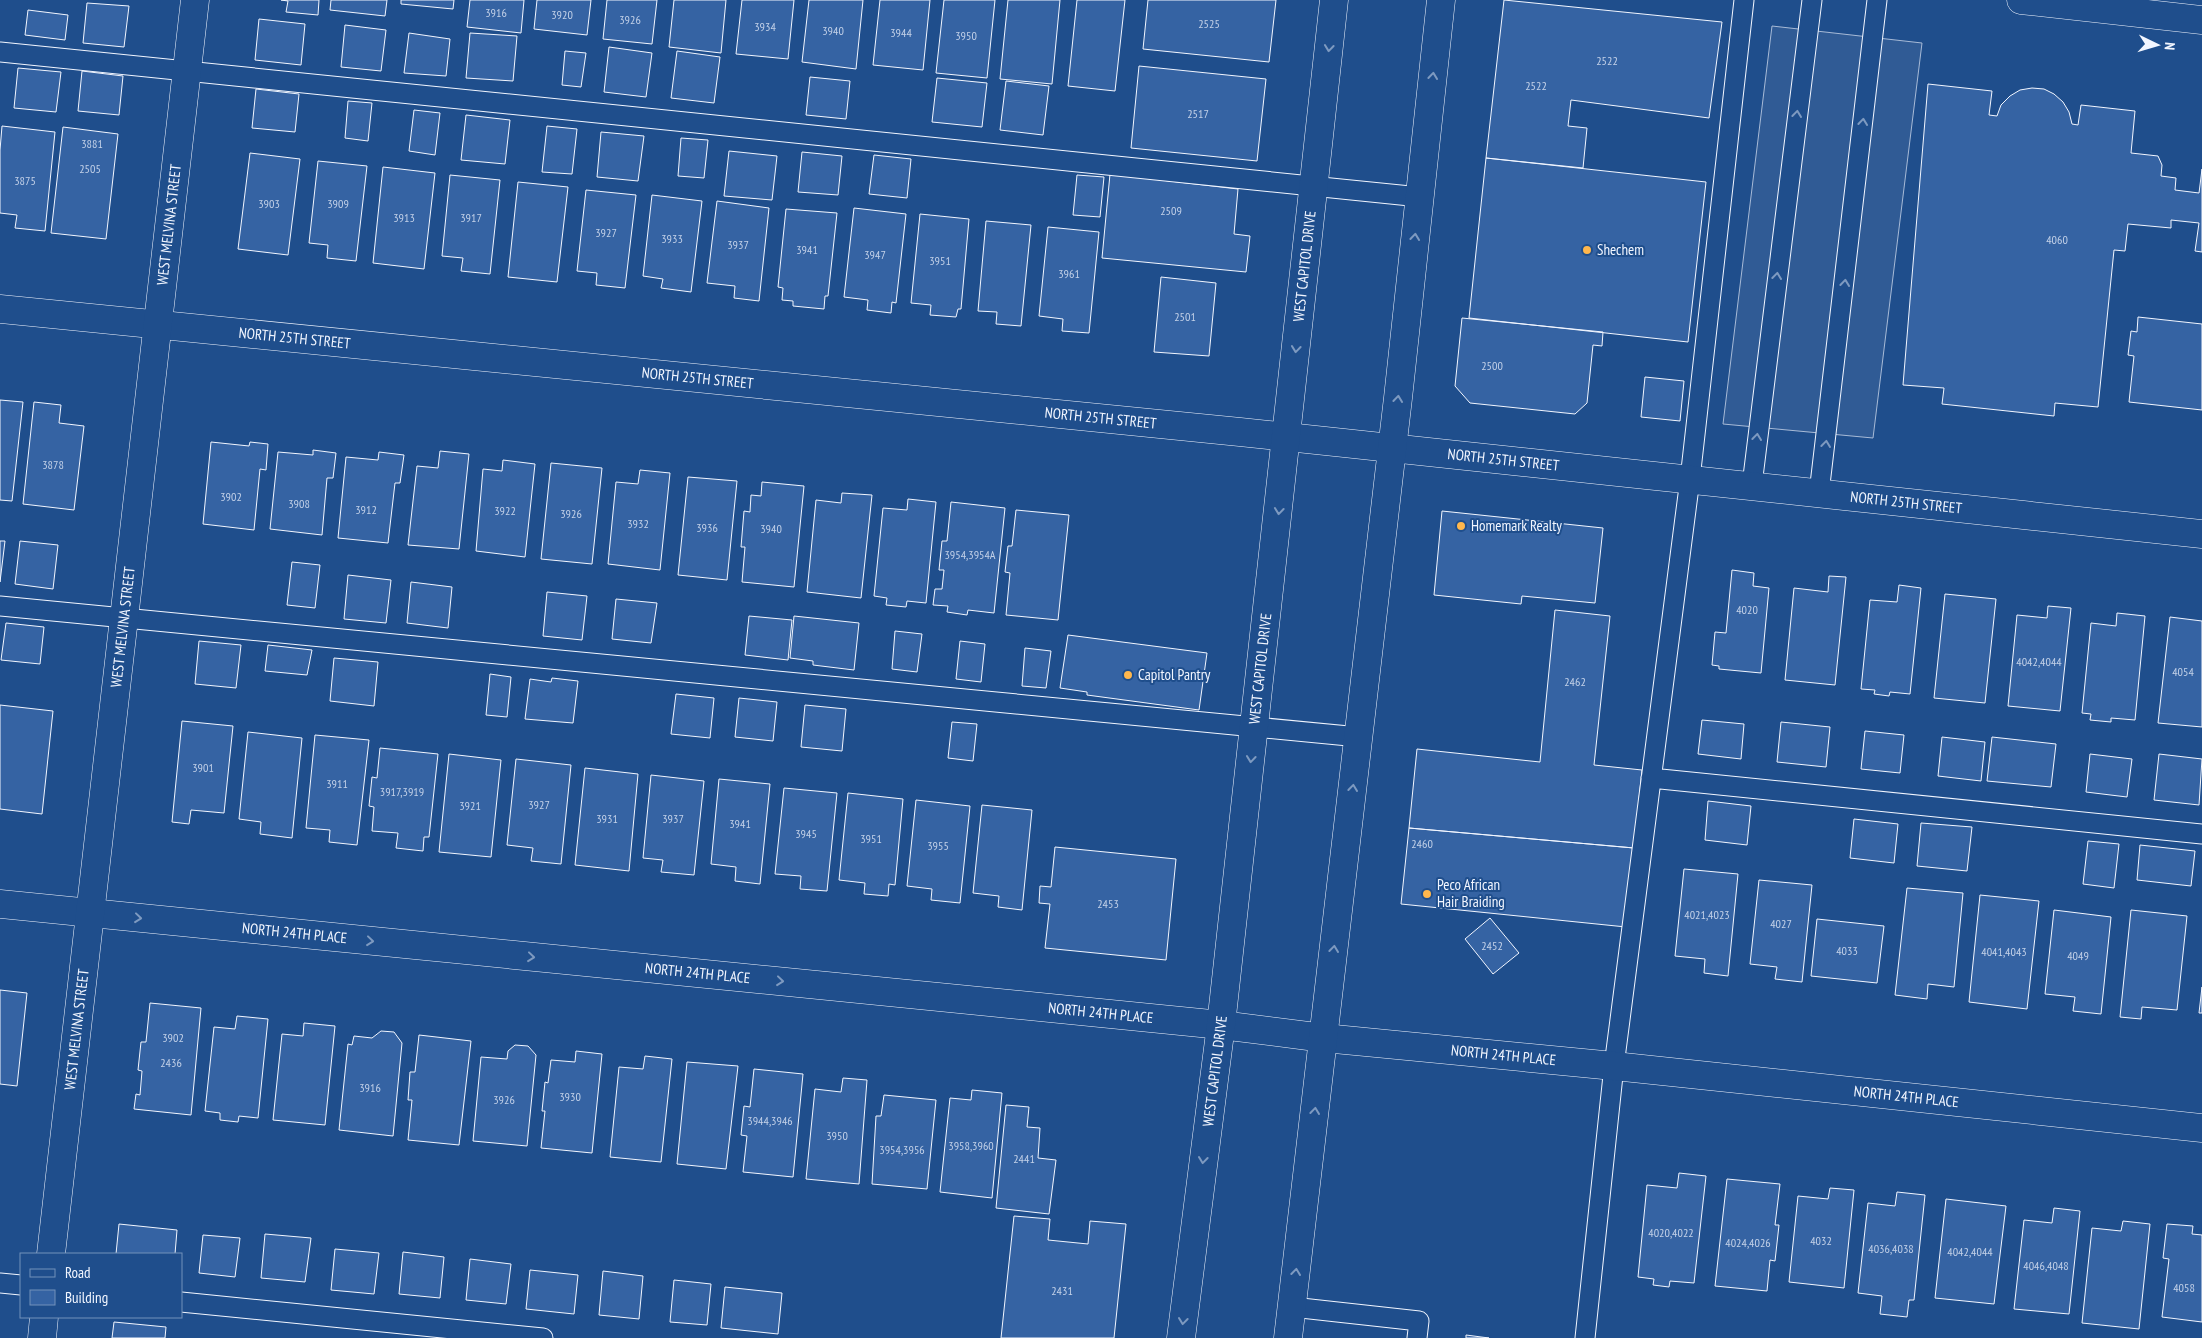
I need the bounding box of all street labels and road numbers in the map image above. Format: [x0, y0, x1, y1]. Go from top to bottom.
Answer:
street label: WEST MELVINA STREET [152, 163, 185, 286]
street label: WEST CAPITOL DRIVE [1289, 210, 1320, 323]
street label: NORTH 25TH STREET [238, 323, 352, 353]
street label: NORTH 25TH STREET [641, 363, 755, 393]
street label: NORTH 25TH STREET [1044, 403, 1158, 433]
street label: NORTH 25TH STREET [1447, 444, 1561, 475]
street label: NORTH 25TH STREET [1849, 487, 1963, 518]
street label: WEST MELVINA STREET [106, 565, 139, 689]
street label: WEST CAPITOL DRIVE [1244, 612, 1275, 725]
street label: NORTH 24TH PLACE [241, 918, 348, 947]
street label: NORTH 24TH PLACE [644, 958, 751, 987]
street label: WEST MELVINA STREET [60, 968, 93, 1091]
street label: NORTH 24TH PLACE [1047, 998, 1154, 1027]
street label: WEST CAPITOL DRIVE [1198, 1015, 1231, 1128]
street label: NORTH 24TH PLACE [1450, 1040, 1557, 1069]
street label: NORTH 24TH PLACE [1853, 1081, 1960, 1111]

